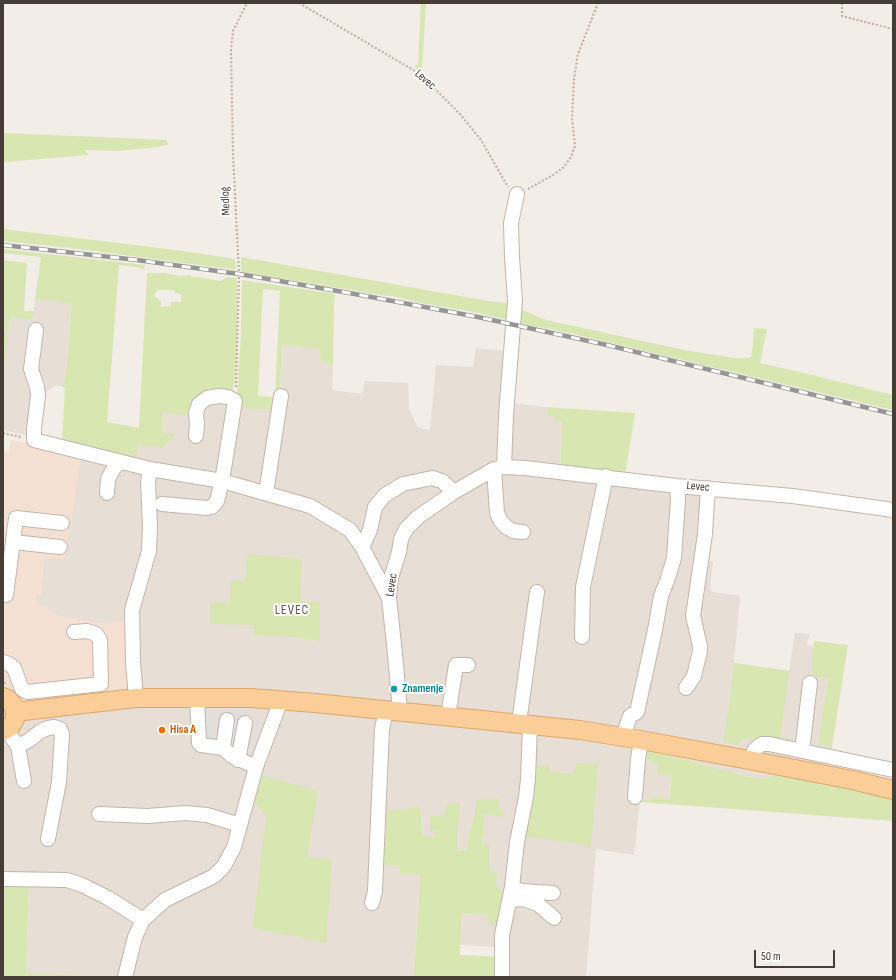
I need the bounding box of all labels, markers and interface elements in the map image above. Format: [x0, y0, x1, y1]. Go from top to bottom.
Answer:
street label: Levec [412, 67, 438, 93]
street label: Medlog [218, 186, 234, 216]
street label: Levec [686, 479, 710, 495]
street label: Levec [383, 573, 401, 597]
district label: LEVEC [275, 602, 309, 618]
place label: Znamenje [402, 682, 443, 696]
marker: Znamenje [389, 684, 399, 694]
place label: Hisa A [170, 723, 196, 737]
marker: Hisa A [157, 725, 167, 735]
scale bar [756, 942, 837, 968]
text: 50 m [761, 949, 781, 964]

